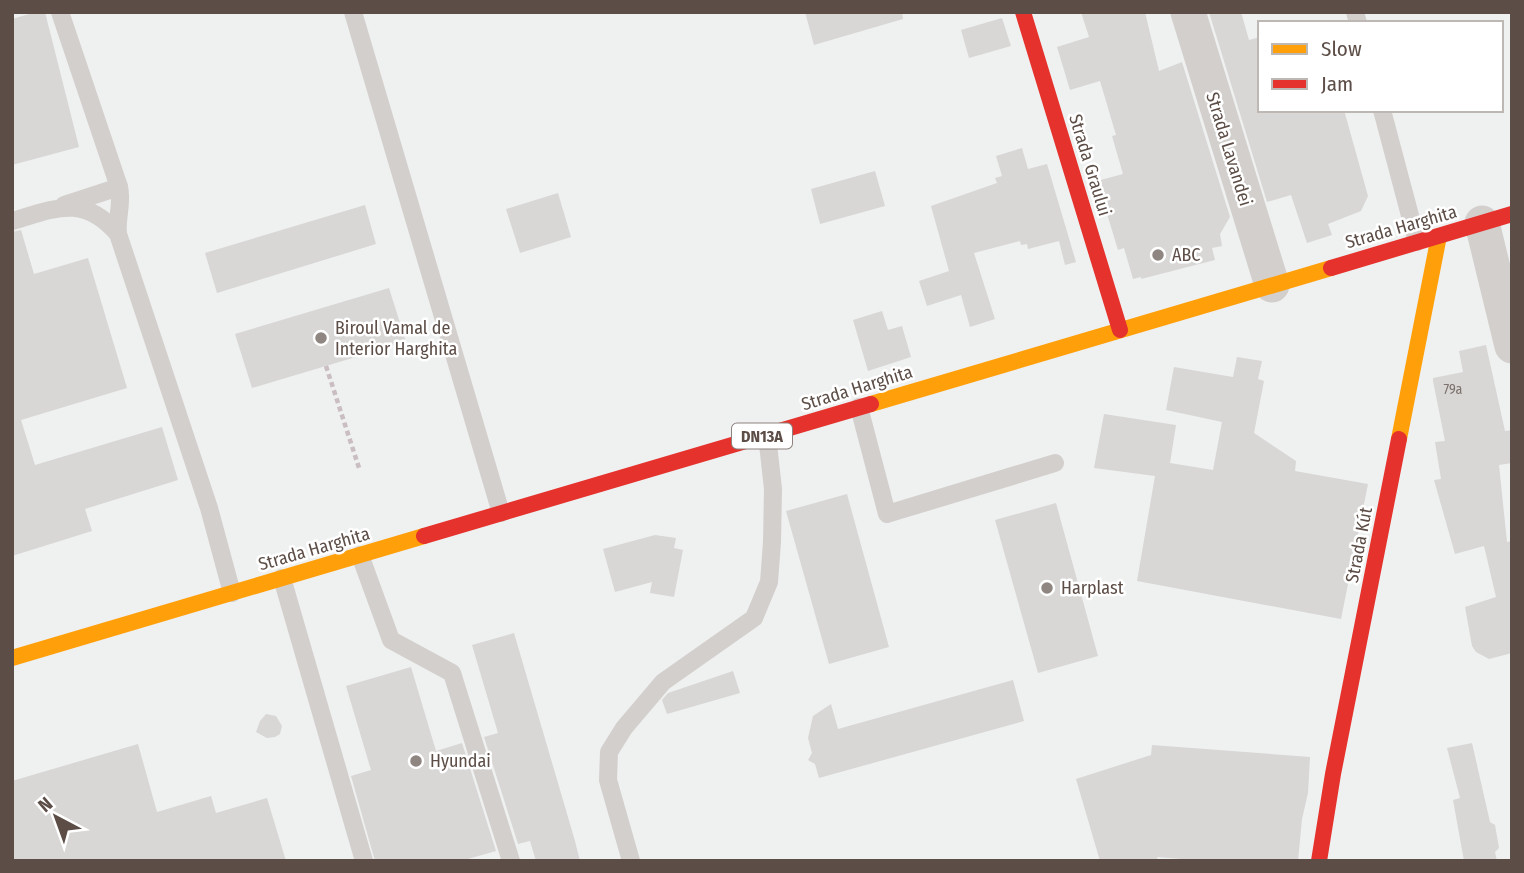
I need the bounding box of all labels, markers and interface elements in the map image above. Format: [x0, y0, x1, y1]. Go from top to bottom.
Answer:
legend [1258, 21, 1503, 112]
text: Slow [1321, 36, 1362, 62]
text: Jam [1321, 71, 1353, 97]
street label: Strada Lavandei [1201, 90, 1257, 208]
street label: Strada Graului [1064, 112, 1116, 218]
street label: Strada Harghita [1343, 201, 1459, 253]
place label: ABC [1172, 244, 1200, 266]
marker: ABC [1150, 247, 1166, 263]
place label: Biroul Vamal de Interior Harghita [335, 317, 458, 360]
marker: Biroul Vamal de Interior Harghita [313, 330, 329, 346]
street label: Strada Harghita [799, 361, 915, 415]
house number: 79a [1444, 381, 1463, 398]
road number: DN13A [732, 424, 792, 448]
street label: Strada Kút [1341, 505, 1377, 585]
street label: Strada Harghita [256, 523, 372, 575]
place label: Harplast [1061, 577, 1124, 599]
marker: Harplast [1039, 580, 1055, 596]
place label: Hyundai [430, 750, 491, 772]
marker: Hyundai [408, 753, 424, 769]
north arrow [21, 782, 91, 852]
text: N [33, 792, 57, 817]

